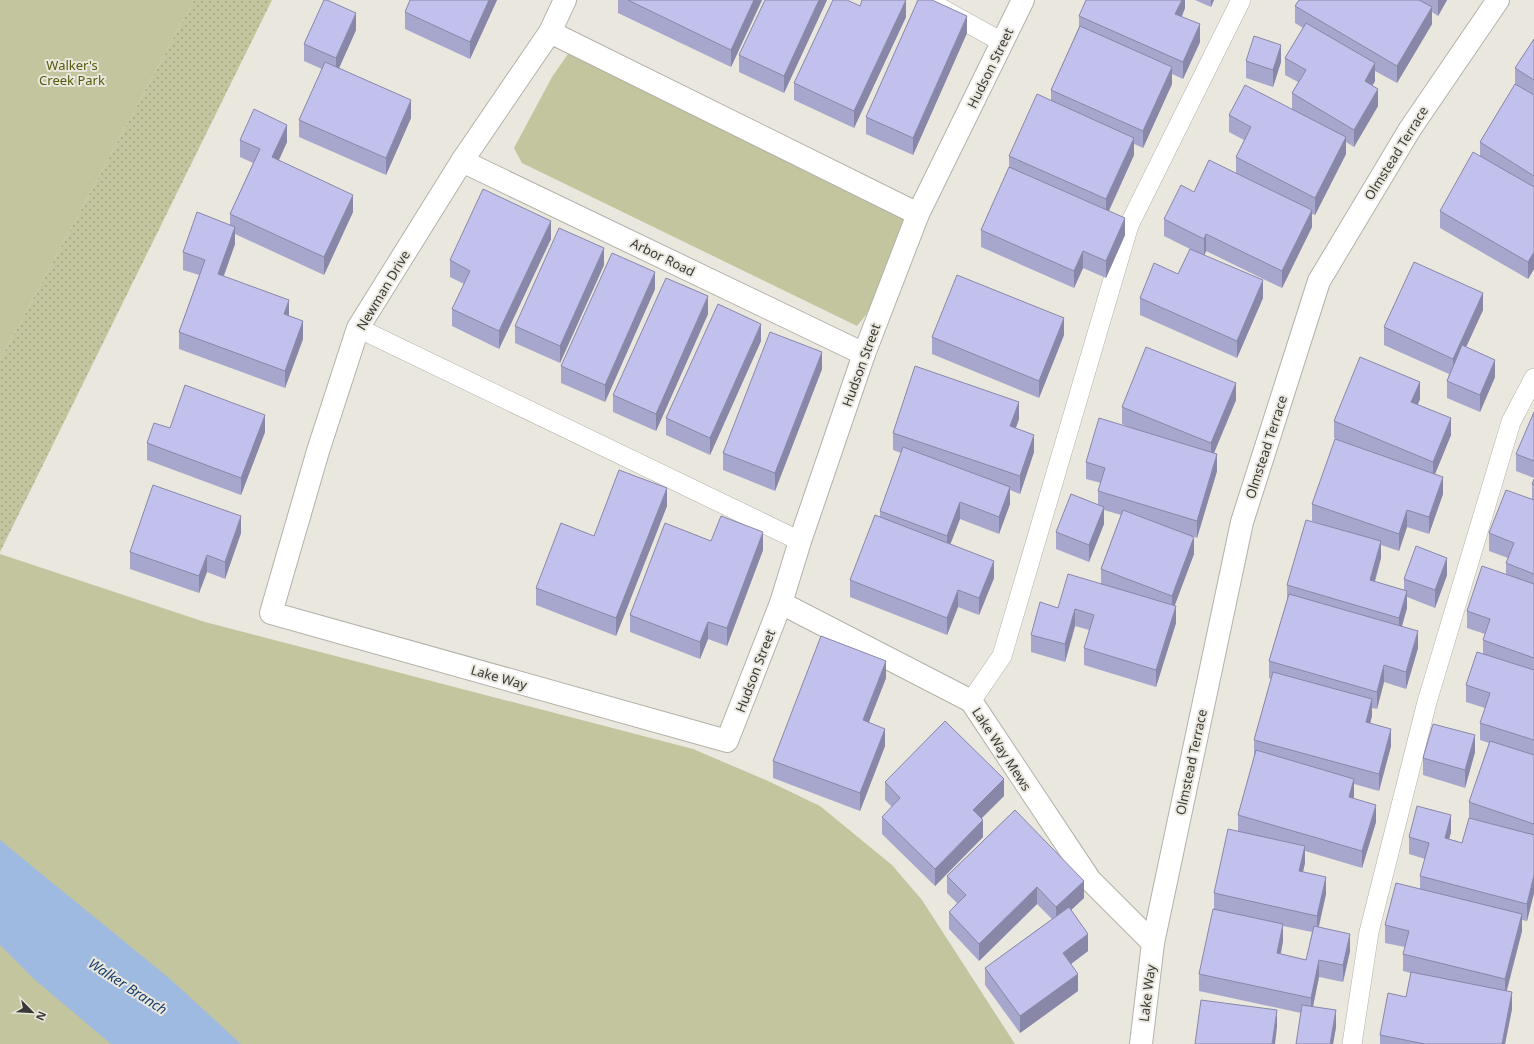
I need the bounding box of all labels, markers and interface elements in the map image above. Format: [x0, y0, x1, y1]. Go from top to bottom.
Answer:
street label: Hudson Street [963, 24, 1017, 111]
park label: Walker's Creek Park [39, 56, 105, 89]
street label: Olmstead Terrace [1360, 103, 1432, 203]
street label: Arbor Road [628, 234, 698, 280]
street label: Newman Drive [352, 247, 414, 333]
street label: Hudson Street [838, 321, 885, 409]
street label: Olmstead Terrace [1241, 393, 1291, 501]
street label: Hudson Street [731, 627, 779, 715]
street label: Lake Way [469, 660, 529, 694]
street label: Lake Way Mews [968, 704, 1036, 794]
street label: Olmstead Terrace [1171, 708, 1211, 816]
water label: Walker Branch [85, 953, 171, 1019]
street label: Lake Way [1135, 963, 1159, 1023]
north arrow [12, 992, 52, 1032]
text: N [33, 1009, 50, 1023]

